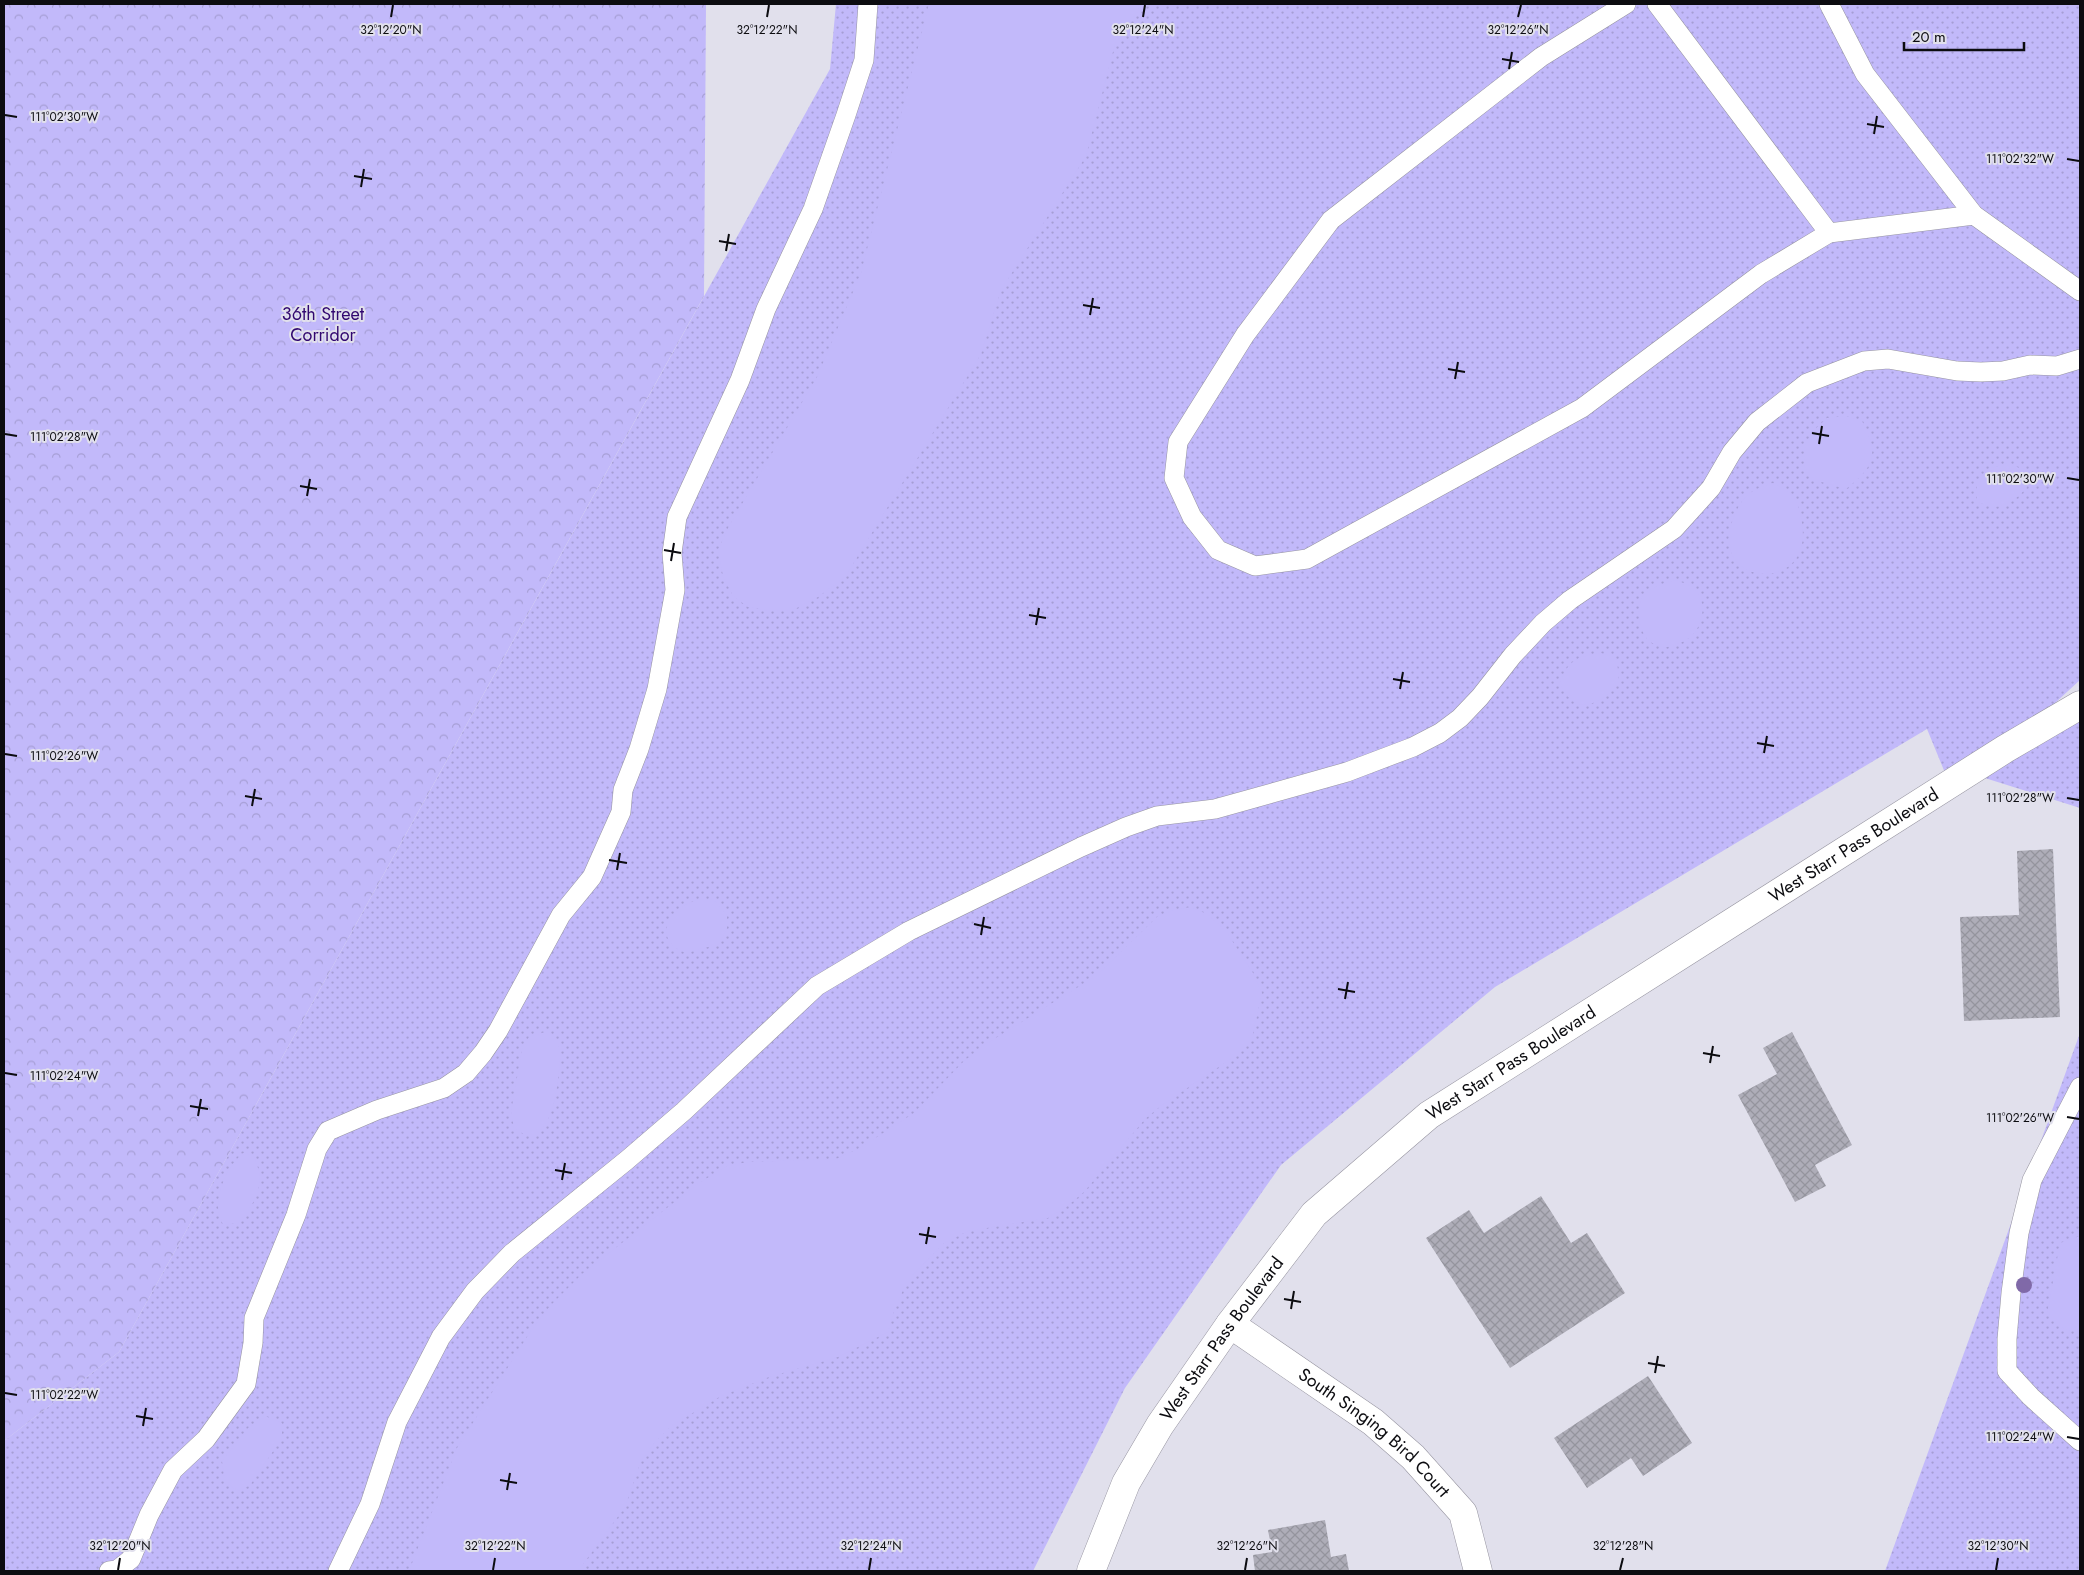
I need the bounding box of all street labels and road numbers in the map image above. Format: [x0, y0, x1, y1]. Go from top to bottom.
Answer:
street label: West Starr Pass Boulevard [1764, 781, 1944, 909]
street label: West Starr Pass Boulevard [1421, 999, 1601, 1127]
street label: West Starr Pass Boulevard [1154, 1251, 1290, 1426]
street label: South Singing Bird Court [1293, 1362, 1456, 1504]

